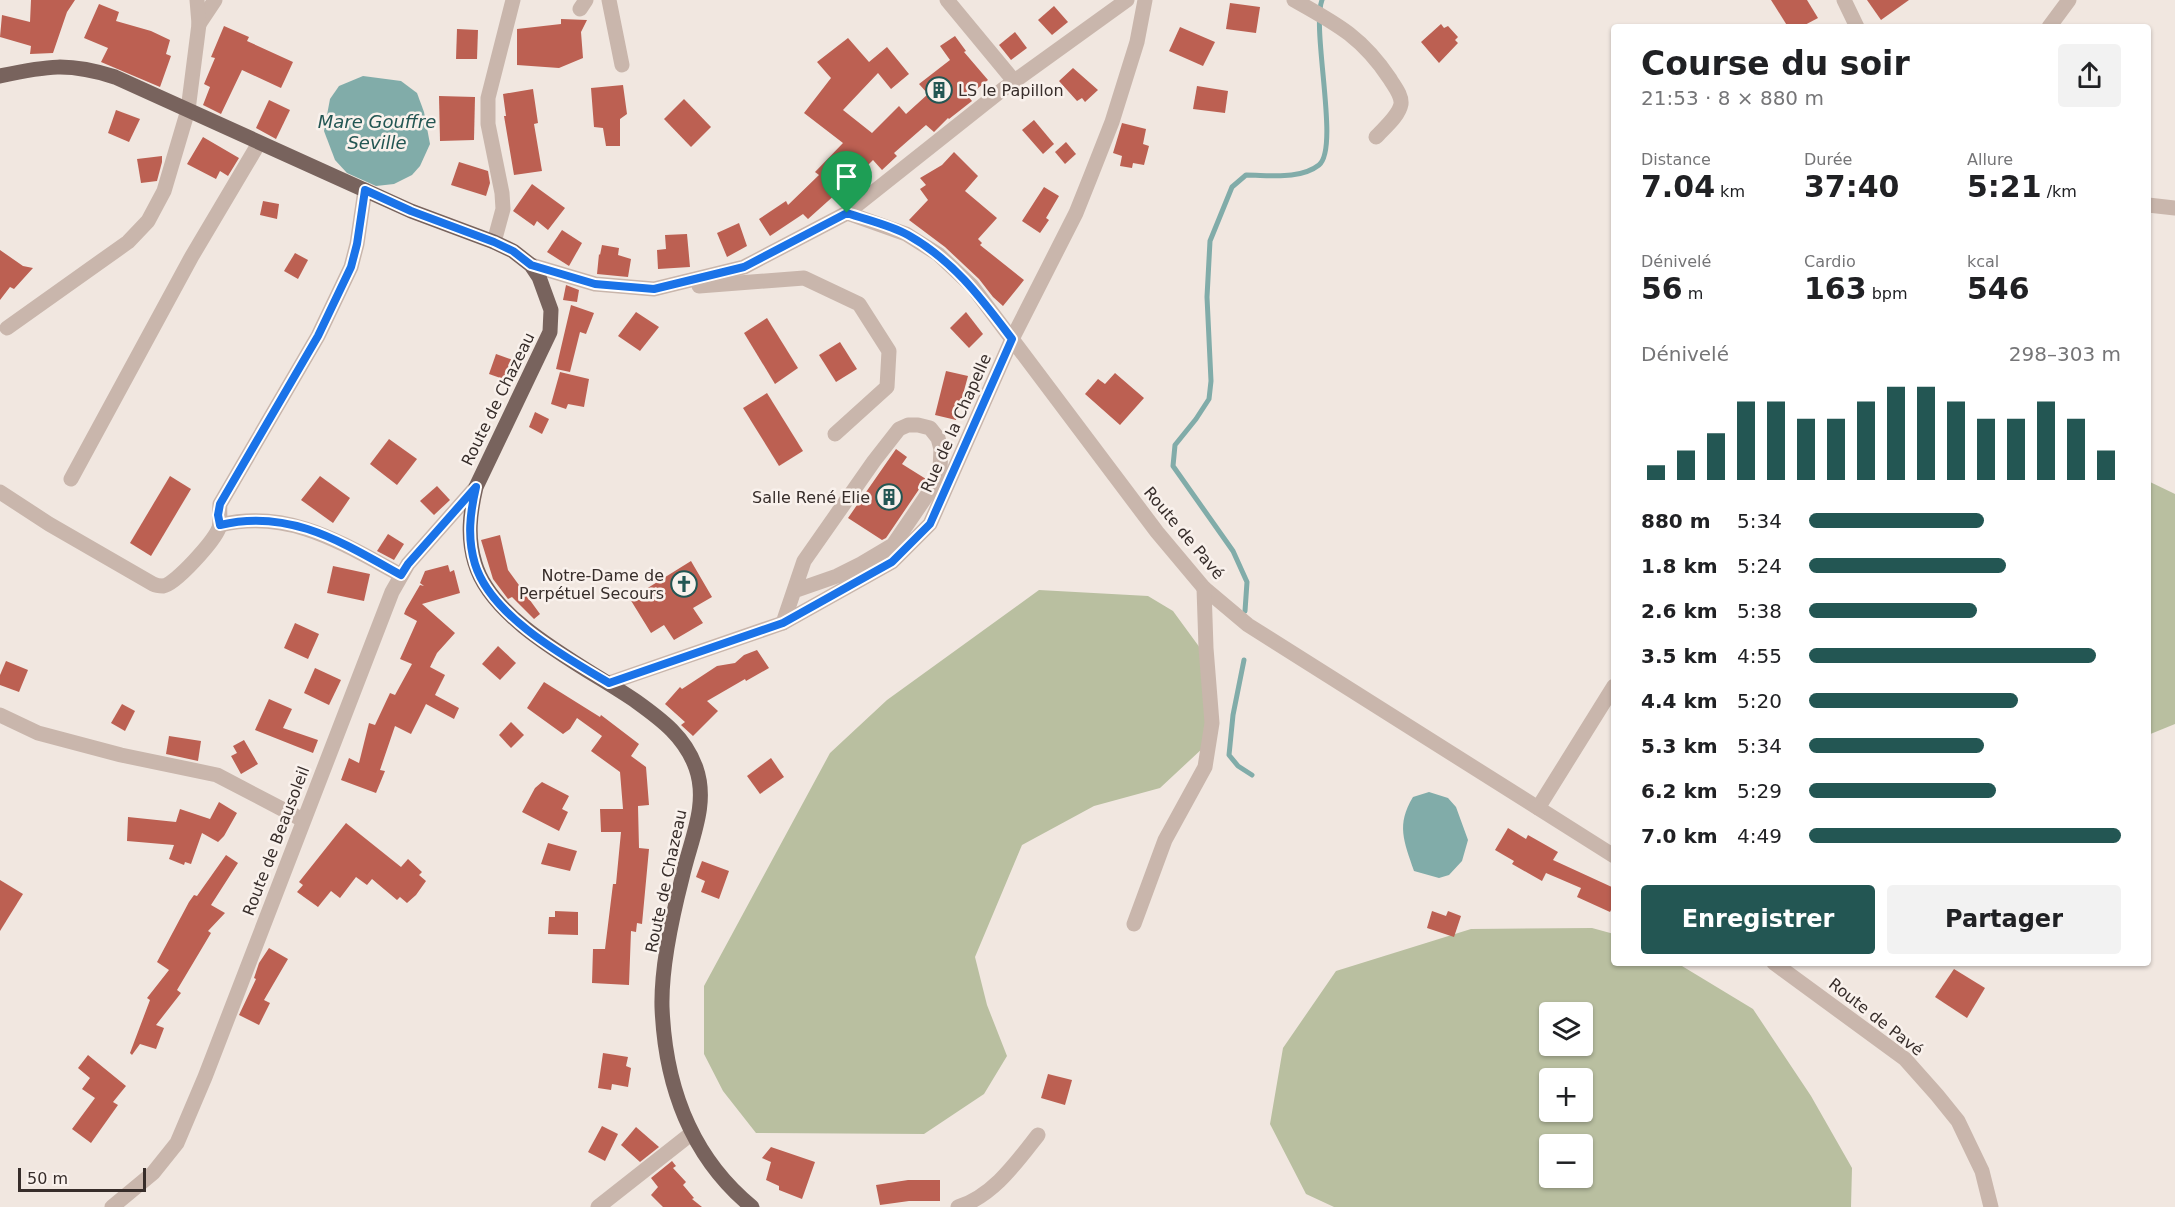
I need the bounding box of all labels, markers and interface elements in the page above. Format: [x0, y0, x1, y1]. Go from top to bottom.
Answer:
text: Course du soir [1641, 44, 1910, 83]
button: share [2058, 44, 2121, 107]
building icon: LS le Papillon [924, 75, 954, 105]
place label: LS le Papillon [958, 81, 1064, 100]
text: 21:53 · 8 × 880 m [1641, 86, 1824, 110]
water label: Mare Gouffre Seville [318, 111, 436, 153]
text: Distance [1641, 150, 1711, 169]
text: Durée [1804, 150, 1852, 169]
text: Allure [1967, 150, 2013, 169]
pin [821, 151, 872, 213]
icon: arrive [830, 160, 863, 193]
text: 7.04 [1641, 169, 1715, 204]
text: 37:40 [1804, 169, 1900, 204]
text: 5:21 [1967, 169, 2042, 204]
text: km [1715, 182, 1745, 201]
text: /km [2042, 182, 2077, 201]
text: Dénivelé [1641, 252, 1711, 271]
text: Cardio [1804, 252, 1856, 271]
text: kcal [1967, 252, 1999, 271]
text: 56 [1641, 271, 1683, 306]
text: 163 [1804, 271, 1867, 306]
text: 546 [1967, 271, 2030, 306]
text: m [1683, 284, 1703, 303]
text: bpm [1867, 284, 1908, 303]
street label: Route de Chazeau [457, 329, 539, 469]
text: Dénivelé [1641, 342, 1729, 366]
text: 298–303 m [2009, 342, 2121, 366]
street label: Rue de la Chapelle [917, 351, 995, 495]
building icon: Salle René Elie [874, 482, 904, 512]
street label: Route de Pavé [1140, 483, 1228, 583]
place label: Salle René Elie [752, 488, 870, 507]
text: 880 m [1641, 509, 1711, 533]
text: 5:34 [1737, 509, 1782, 533]
text: 1.8 km [1641, 554, 1718, 578]
text: 5:24 [1737, 554, 1782, 578]
place label: Notre-Dame de Perpétuel Secours [519, 566, 664, 603]
church icon: Notre-Dame de Perpétuel Secours [669, 569, 699, 599]
text: 2.6 km [1641, 599, 1718, 623]
text: 5:38 [1737, 599, 1782, 623]
text: 3.5 km [1641, 644, 1718, 668]
text: 4:55 [1737, 644, 1782, 668]
text: 4.4 km [1641, 689, 1718, 713]
text: 5:20 [1737, 689, 1782, 713]
text: 5.3 km [1641, 734, 1718, 758]
text: 5:34 [1737, 734, 1782, 758]
street label: Route de Beausoleil [239, 764, 313, 918]
text: 6.2 km [1641, 779, 1718, 803]
text: 5:29 [1737, 779, 1782, 803]
street label: Route de Chazeau [642, 808, 690, 954]
text: 7.0 km [1641, 824, 1718, 848]
text: 4:49 [1737, 824, 1782, 848]
button: Enregistrer [1641, 885, 1875, 954]
button: Partager [1887, 885, 2121, 954]
street label: Route de Pavé [1825, 974, 1927, 1060]
map controls [1539, 1002, 1593, 1188]
button: layers [1539, 1002, 1593, 1056]
button: + [1539, 1068, 1593, 1122]
button: − [1539, 1134, 1593, 1188]
scale bar [18, 1165, 146, 1192]
text: 50 m [27, 1169, 68, 1188]

